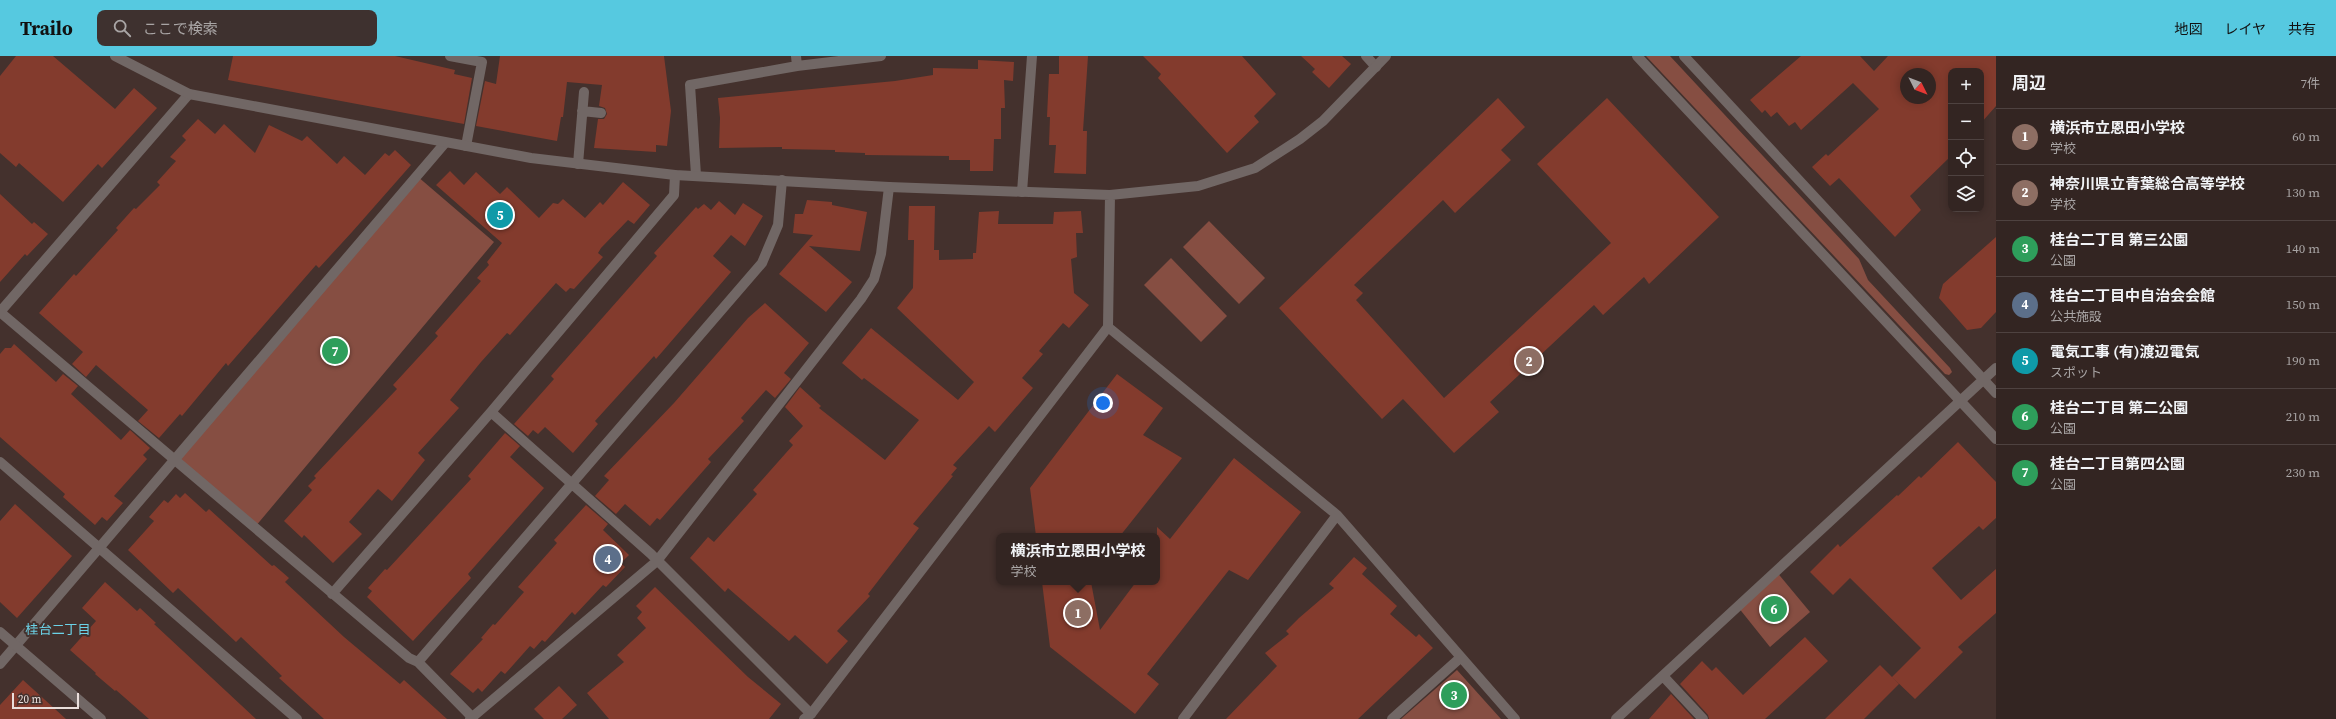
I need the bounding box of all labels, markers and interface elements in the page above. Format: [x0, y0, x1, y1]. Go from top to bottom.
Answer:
search box [97, 10, 377, 46]
text: Trailo [20, 15, 73, 41]
icon: search [111, 17, 133, 39]
text: ここで検索 [143, 18, 218, 39]
text: 地図 [2174, 19, 2202, 39]
text: レイヤ [2224, 19, 2266, 39]
text: 共有 [2288, 19, 2316, 39]
north arrow [1900, 68, 1936, 104]
map controls [1948, 68, 1984, 212]
button: + [1948, 68, 1984, 104]
text: 周辺 [2012, 71, 2046, 95]
text: 7件 [2300, 75, 2320, 92]
button: − [1948, 104, 1984, 140]
text: 横浜市立恩田小学校 [2050, 117, 2185, 138]
text: 1 [2021, 128, 2029, 145]
text: 60 m [2292, 128, 2320, 145]
button: locate [1948, 140, 1984, 176]
text: 学校 [2050, 140, 2076, 157]
text: 神奈川県立青葉総合高等学校 [2050, 173, 2245, 194]
button: layers [1948, 176, 1984, 212]
text: 2 [2021, 184, 2029, 201]
text: 130 m [2286, 184, 2320, 201]
text: 学校 [2050, 196, 2076, 213]
pin: 5 [487, 200, 513, 230]
text: 桂台二丁目 第三公園 [2050, 229, 2188, 250]
text: 3 [2021, 240, 2029, 257]
text: 140 m [2286, 240, 2320, 257]
text: 公園 [2050, 252, 2076, 269]
text: 桂台二丁目中自治会会館 [2050, 285, 2215, 306]
text: 4 [2021, 296, 2029, 313]
text: 150 m [2286, 296, 2320, 313]
text: 公共施設 [2050, 308, 2102, 325]
pin: 7 [322, 336, 348, 366]
text: 電気工事 (有)渡辺電気 [2050, 341, 2200, 362]
pin: 2 [1516, 346, 1542, 376]
text: 5 [2021, 352, 2029, 369]
text: 190 m [2286, 352, 2320, 369]
text: スポット [2050, 364, 2102, 381]
your location [1093, 393, 1113, 413]
text: 桂台二丁目 第二公園 [2050, 397, 2188, 418]
text: 6 [2021, 408, 2029, 425]
text: 210 m [2286, 408, 2320, 425]
text: 公園 [2050, 420, 2076, 437]
text: 桂台二丁目第四公園 [2050, 453, 2185, 474]
text: 7 [2021, 464, 2029, 481]
text: 230 m [2286, 464, 2320, 481]
text: 公園 [2050, 476, 2076, 493]
popup [996, 533, 1160, 585]
text: 横浜市立恩田小学校 [1010, 540, 1146, 561]
pin: 4 [595, 544, 621, 574]
text: 学校 [1010, 563, 1037, 580]
pin: 6 [1761, 594, 1787, 624]
pin: 1 [1065, 598, 1091, 628]
district label: 桂台二丁目 [25, 621, 91, 638]
pin: 3 [1441, 680, 1467, 710]
scale bar [12, 691, 79, 710]
text: 20 m [18, 692, 41, 707]

